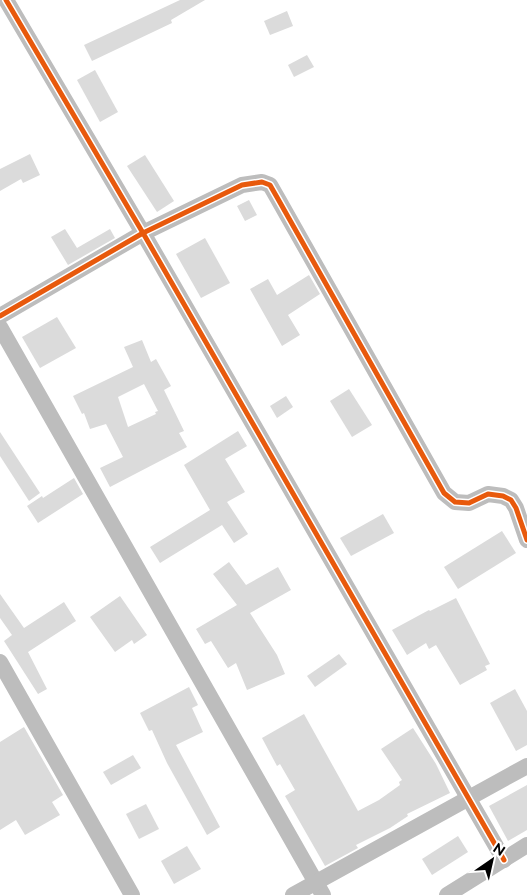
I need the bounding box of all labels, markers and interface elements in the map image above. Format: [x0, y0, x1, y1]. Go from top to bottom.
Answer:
north arrow [467, 835, 517, 885]
text: N [490, 840, 508, 859]

